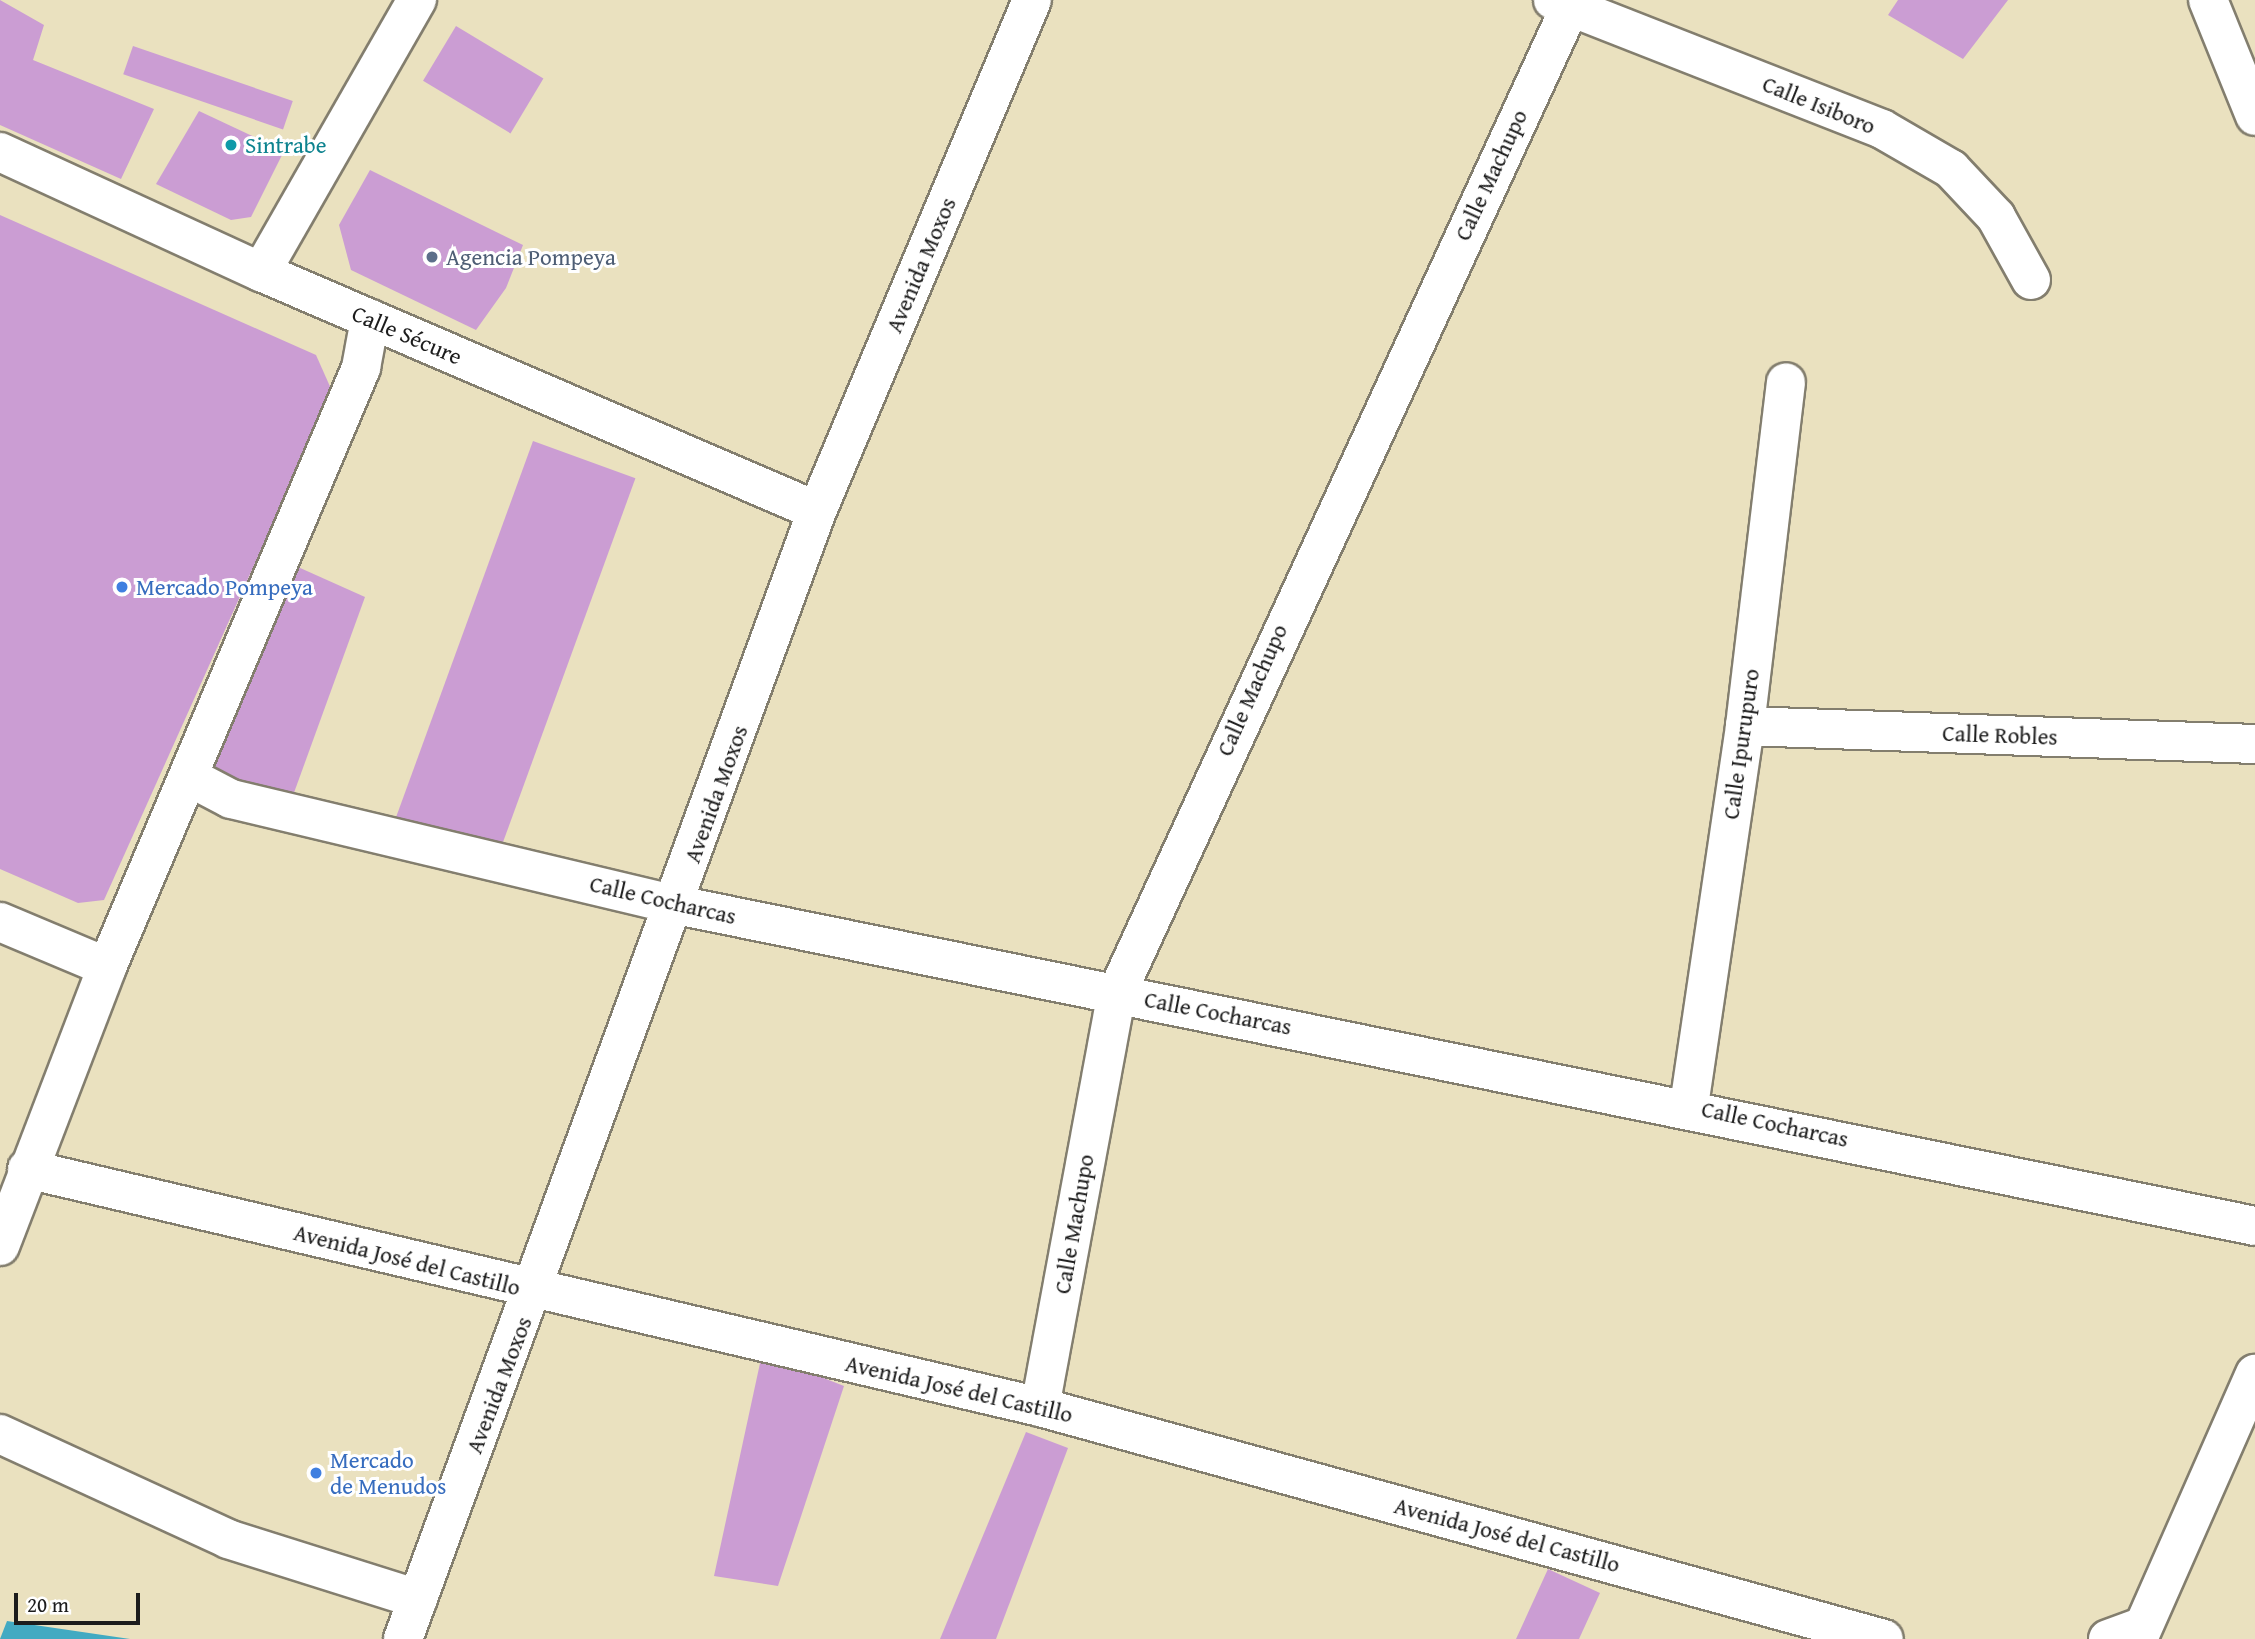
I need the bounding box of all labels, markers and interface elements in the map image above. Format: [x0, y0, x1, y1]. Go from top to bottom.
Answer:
street label: Calle Isiboro [1759, 70, 1879, 140]
street label: Calle Machupo [1449, 105, 1533, 245]
place label: Sintrabe [245, 131, 327, 159]
marker: Sintrabe [223, 137, 239, 153]
street label: Avenida Moxos [880, 193, 962, 337]
place label: Agencia Pompeya [446, 243, 616, 271]
marker: Agencia Pompeya [424, 249, 440, 265]
street label: Calle Sécure [348, 299, 466, 371]
place label: Mercado Pompeya [136, 573, 313, 601]
marker: Mercado Pompeya [114, 579, 130, 595]
street label: Calle Machupo [1211, 620, 1293, 760]
street label: Calle Ipurupuro [1717, 667, 1765, 821]
street label: Calle Robles [1942, 719, 2058, 751]
street label: Avenida Moxos [678, 721, 754, 867]
street label: Calle Cocharcas [587, 870, 739, 930]
street label: Calle Cocharcas [1142, 985, 1294, 1041]
street label: Calle Cocharcas [1699, 1095, 1851, 1153]
street label: Calle Machupo [1048, 1152, 1100, 1296]
street label: Avenida José del Castillo [291, 1218, 523, 1302]
street label: Avenida Moxos [460, 1313, 538, 1457]
street label: Avenida José del Castillo [843, 1349, 1075, 1429]
place label: Mercado de Menudos [330, 1446, 446, 1500]
marker: Mercado de Menudos [308, 1465, 324, 1481]
street label: Avenida José del Castillo [1391, 1492, 1623, 1578]
scale bar [18, 1580, 144, 1624]
text: 20 m [27, 1589, 69, 1620]

